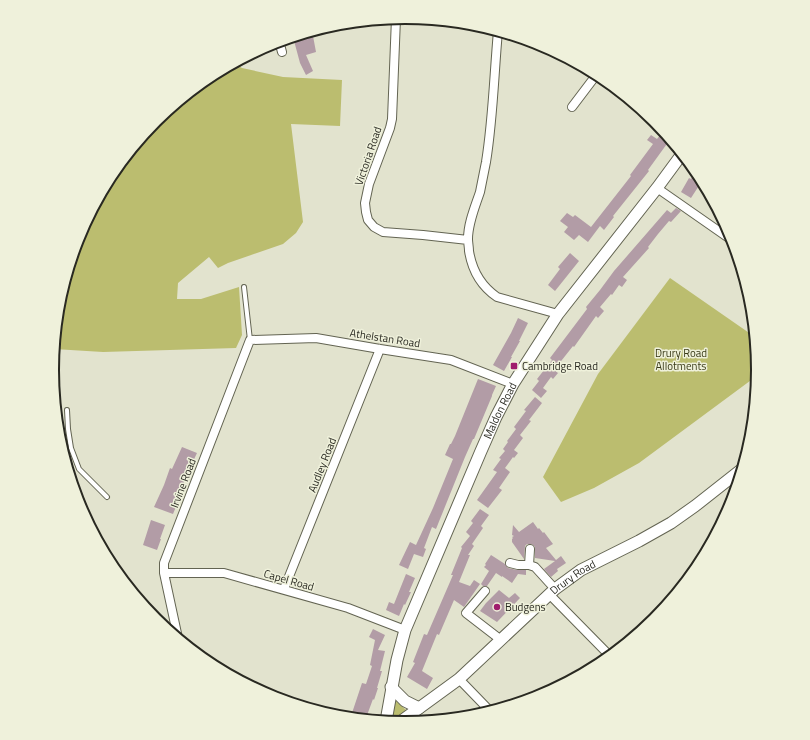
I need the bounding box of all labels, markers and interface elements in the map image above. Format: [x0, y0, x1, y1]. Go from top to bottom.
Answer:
street label: Victoria Road [350, 124, 386, 188]
street label: Athelstan Road [349, 325, 421, 351]
park label: Drury Road Allotments [655, 345, 707, 374]
place label: Cambridge Road [522, 358, 598, 374]
marker: Cambridge Road [509, 361, 519, 371]
street label: Maldon Road [479, 379, 521, 441]
street label: Audley Road [304, 435, 340, 495]
street label: Irvine Road [166, 456, 200, 510]
street label: Drury Road [546, 556, 598, 598]
street label: Capel Road [262, 565, 316, 595]
place label: Budgens [505, 599, 546, 615]
marker: Budgens [492, 602, 502, 612]

